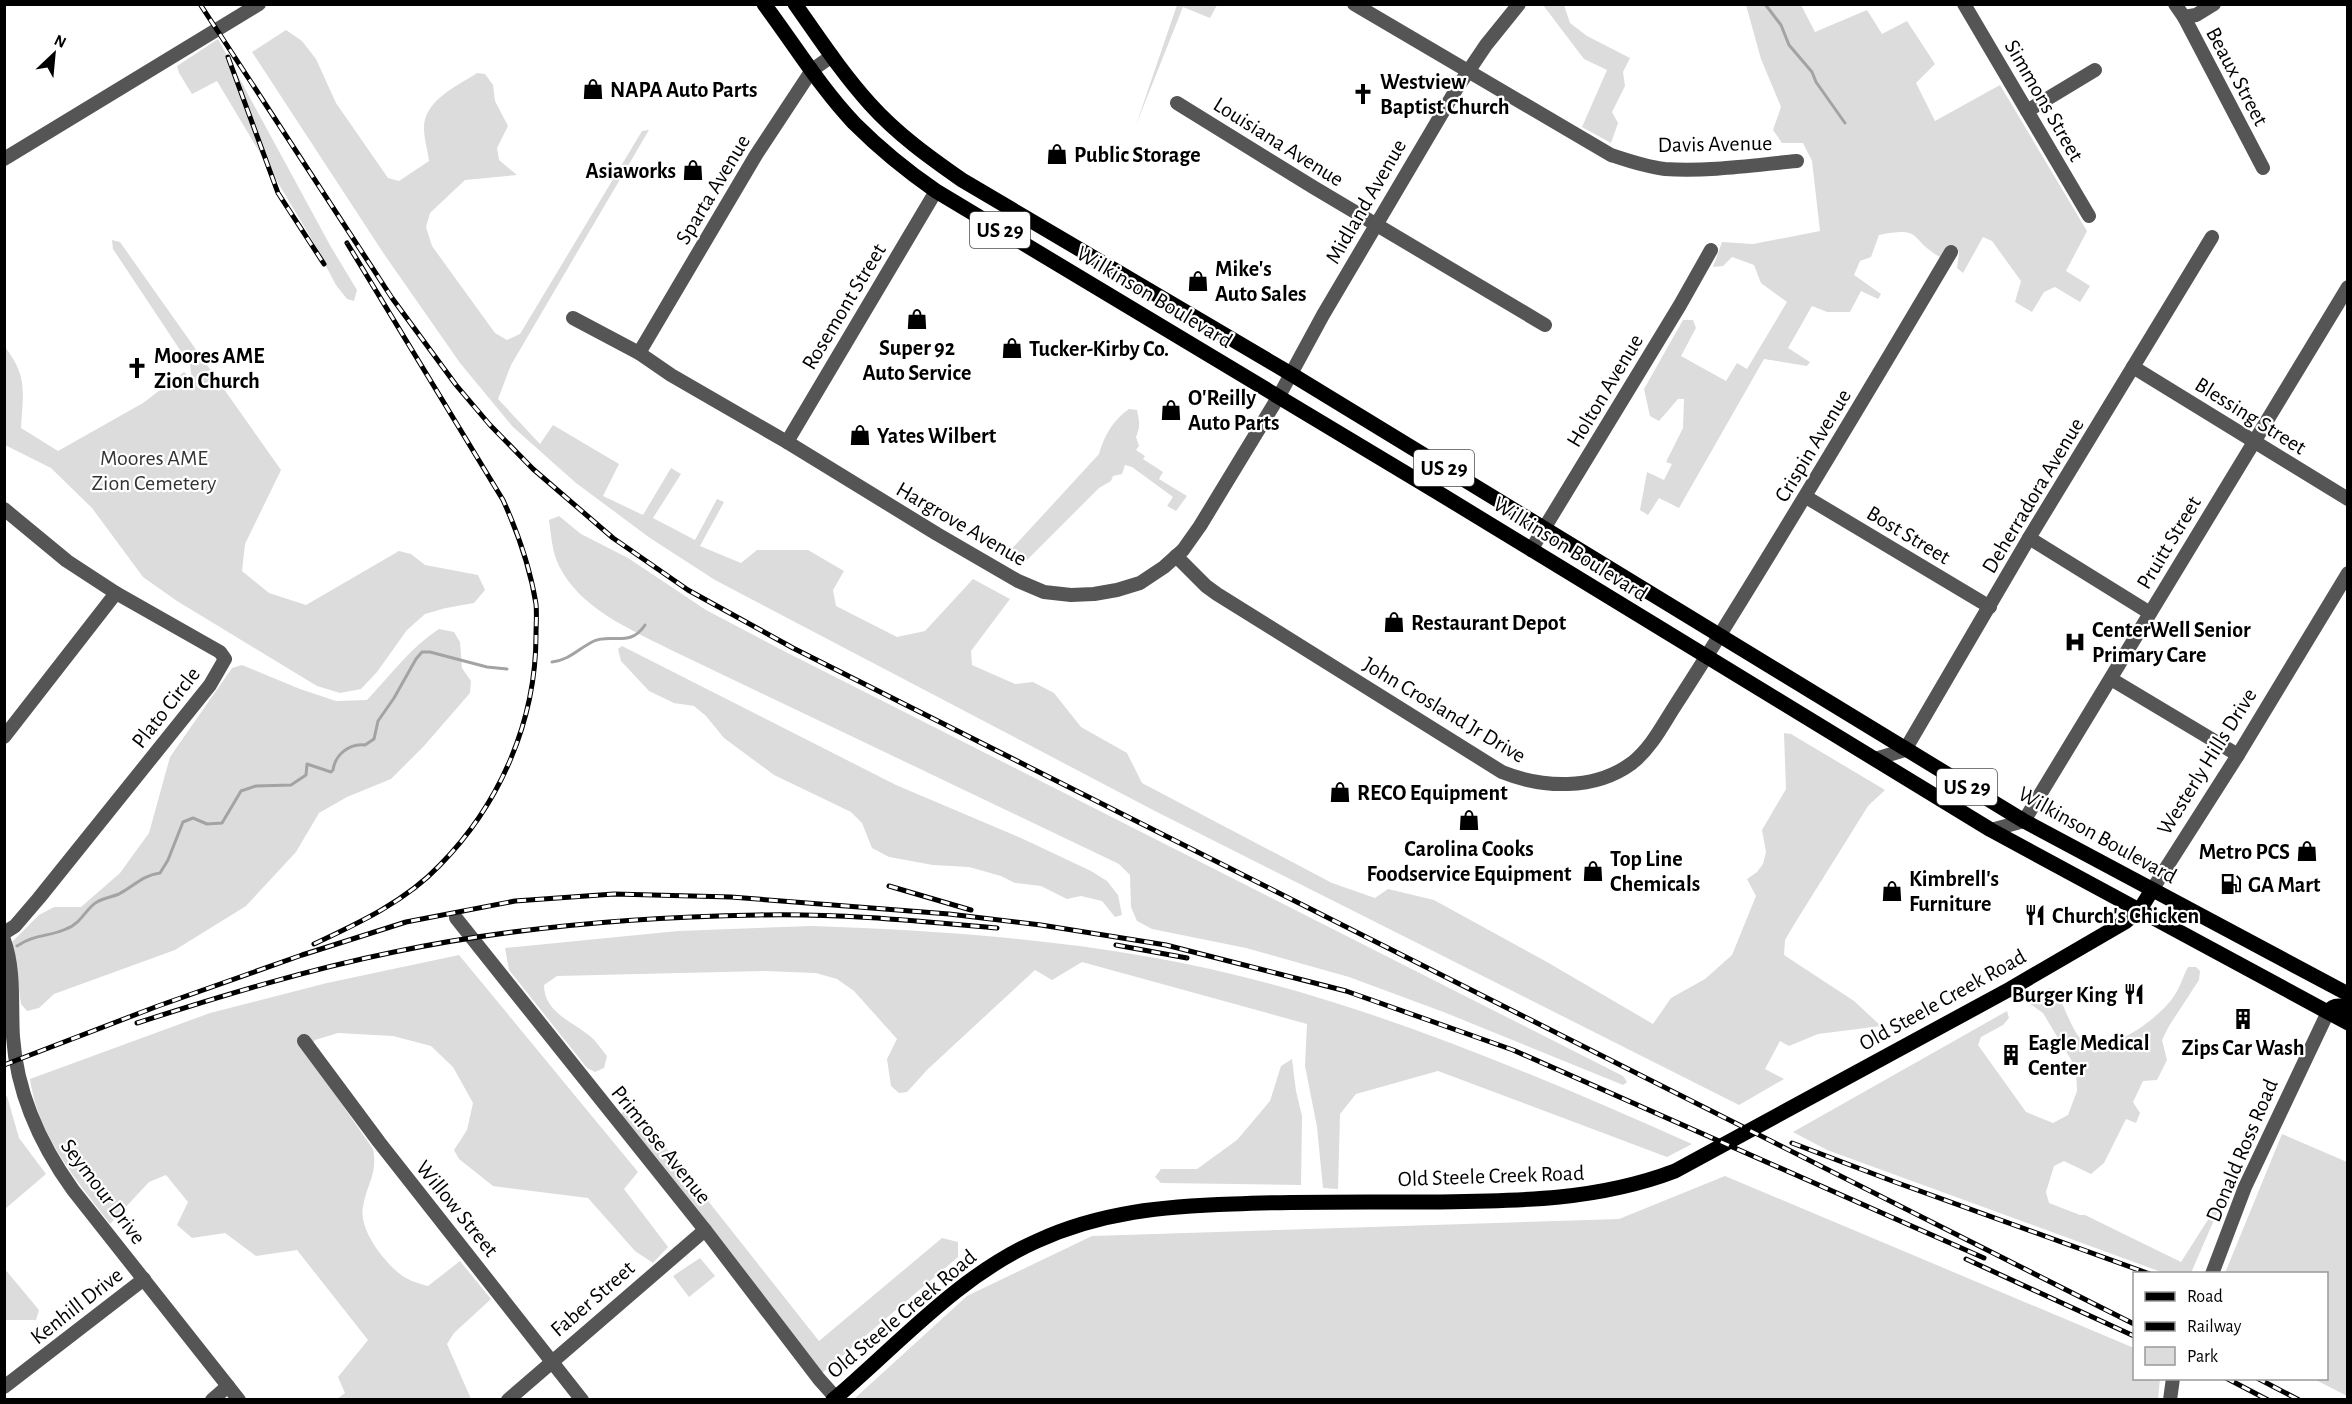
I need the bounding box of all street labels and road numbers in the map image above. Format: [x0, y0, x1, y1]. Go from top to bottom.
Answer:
street label: Beaux Street [2202, 24, 2272, 129]
street label: Simmons Street [2001, 36, 2088, 165]
street label: Louisiana Avenue [1210, 93, 1347, 191]
street label: Sparta Avenue [672, 131, 754, 248]
street label: Davis Avenue [1658, 132, 1773, 156]
street label: Midland Avenue [1321, 135, 1410, 268]
road number: US 29 [970, 212, 1030, 248]
street label: Rosemont Street [798, 240, 890, 373]
street label: Wilkinson Boulevard [1073, 242, 1236, 352]
street label: Holton Avenue [1563, 330, 1647, 451]
street label: Blessing Street [2191, 373, 2310, 459]
street label: Crispin Avenue [1771, 385, 1855, 506]
street label: Deherradora Avenue [1978, 414, 2088, 577]
road number: US 29 [1414, 450, 1474, 486]
street label: Hargrove Avenue [892, 478, 1031, 570]
street label: Pruitt Street [2133, 492, 2205, 593]
street label: Wilkinson Boulevard [1489, 493, 1652, 605]
street label: Bost Street [1863, 501, 1954, 568]
street label: John Crosland Jr Drive [1359, 653, 1530, 767]
street label: Plato Circle [128, 663, 204, 752]
street label: Westerly Hills Drive [2153, 684, 2261, 839]
road number: US 29 [1937, 769, 1997, 805]
street label: Wilkinson Boulevard [2015, 782, 2180, 887]
street label: Old Steele Creek Road [1855, 945, 2030, 1055]
street label: Donald Ross Road [2202, 1076, 2282, 1225]
street label: Primrose Avenue [607, 1081, 715, 1208]
street label: Seymour Drive [57, 1135, 150, 1248]
street label: Willow Street [412, 1156, 502, 1261]
street label: Old Steele Creek Road [1397, 1162, 1585, 1190]
street label: Old Steele Creek Road [823, 1245, 980, 1382]
street label: Faber Street [547, 1257, 639, 1341]
street label: Kenhill Drive [26, 1263, 127, 1348]

